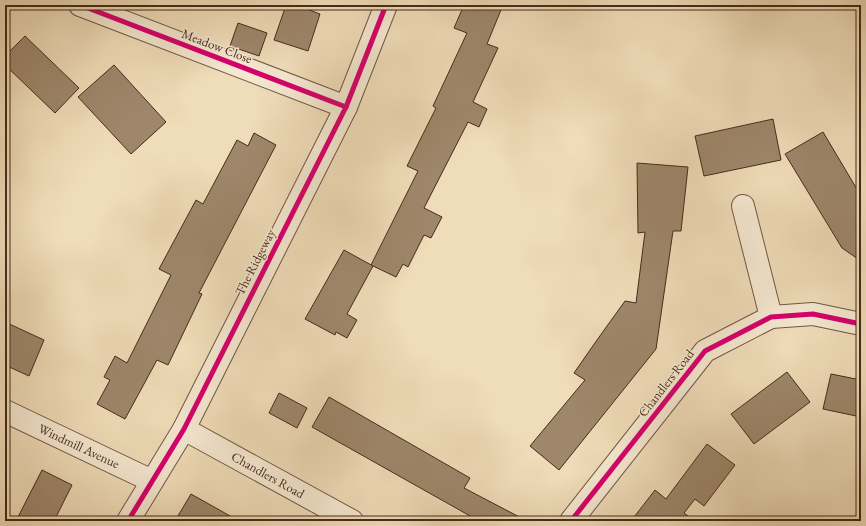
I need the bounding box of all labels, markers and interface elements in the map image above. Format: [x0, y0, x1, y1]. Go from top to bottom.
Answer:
street label: Meadow Close [179, 25, 255, 67]
street label: The Ridgeway [231, 226, 279, 298]
street label: Chandlers Road [634, 345, 698, 420]
street label: Windmill Avenue [36, 420, 122, 472]
street label: Chandlers Road [228, 448, 308, 502]

